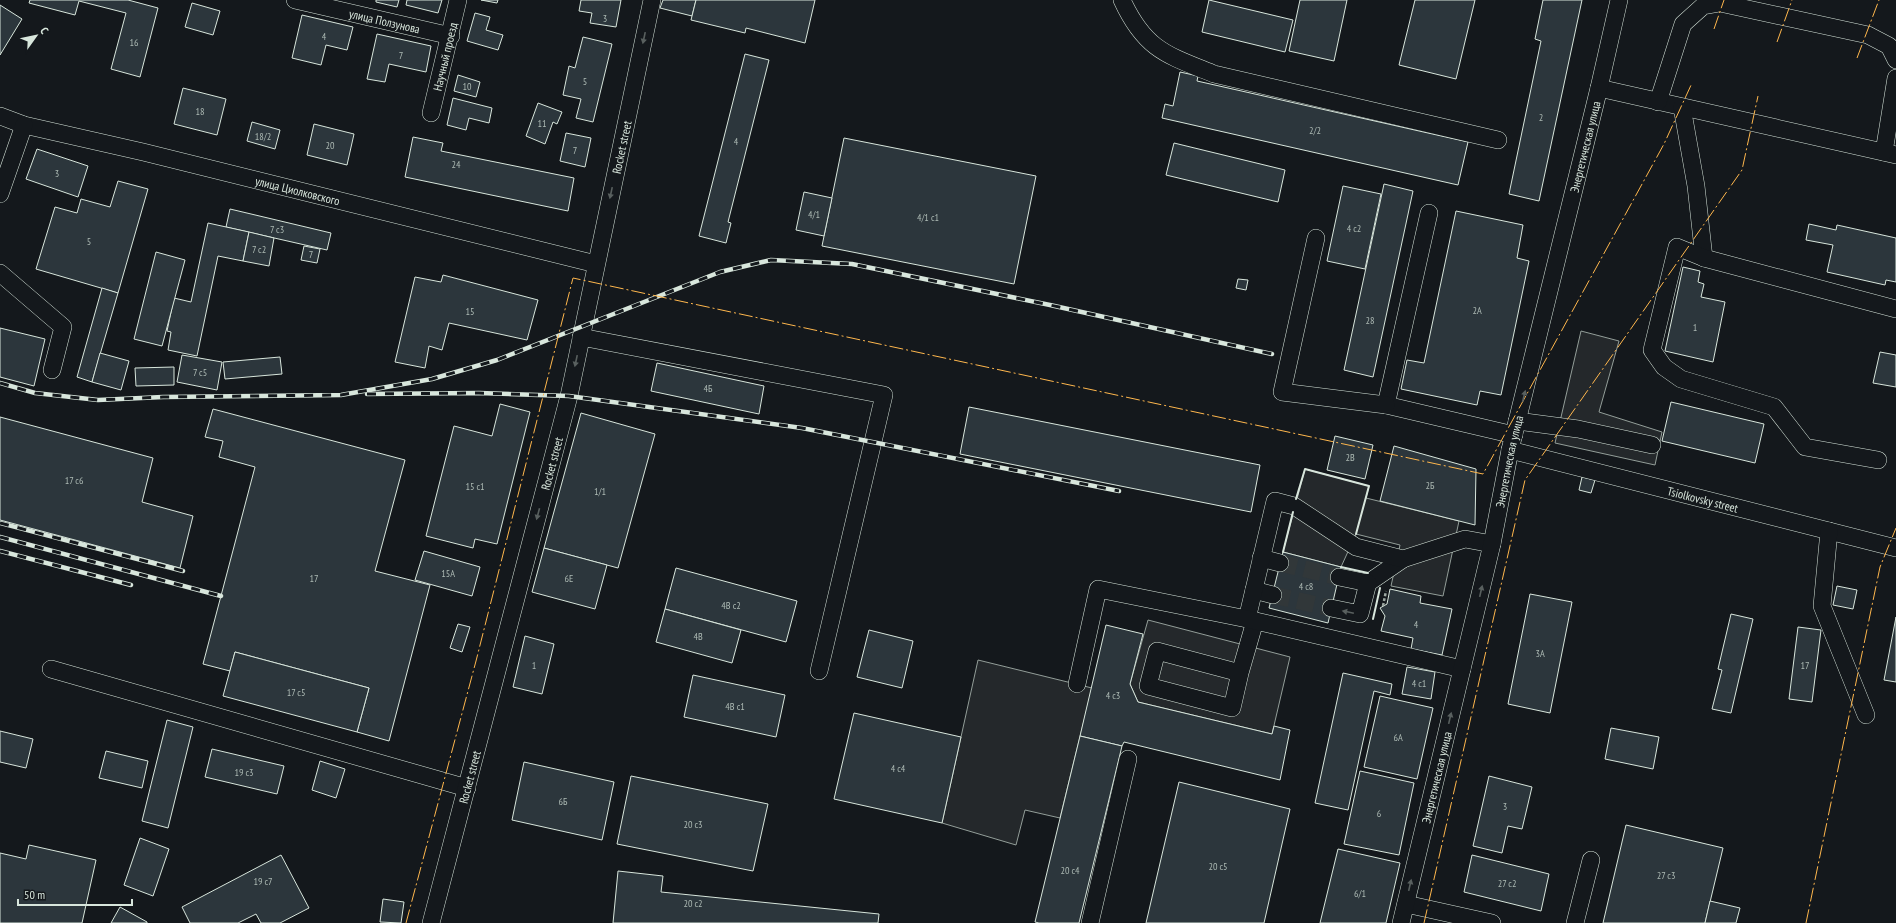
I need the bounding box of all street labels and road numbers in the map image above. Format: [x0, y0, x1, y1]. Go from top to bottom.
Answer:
street label: улица Ползунова [348, 5, 422, 36]
street label: Научный проезд [429, 20, 460, 92]
street label: Энергетическая улица [1566, 99, 1603, 194]
street label: Rocket street [608, 119, 634, 175]
street label: улица Циолковского [254, 173, 341, 208]
street label: Энергетическая улица [1492, 414, 1526, 509]
street label: Rocket street [537, 435, 566, 491]
street label: Tsiolkovsky street [1666, 483, 1741, 515]
street label: Энергетическая улица [1418, 730, 1454, 824]
street label: Rocket street [455, 748, 484, 805]

